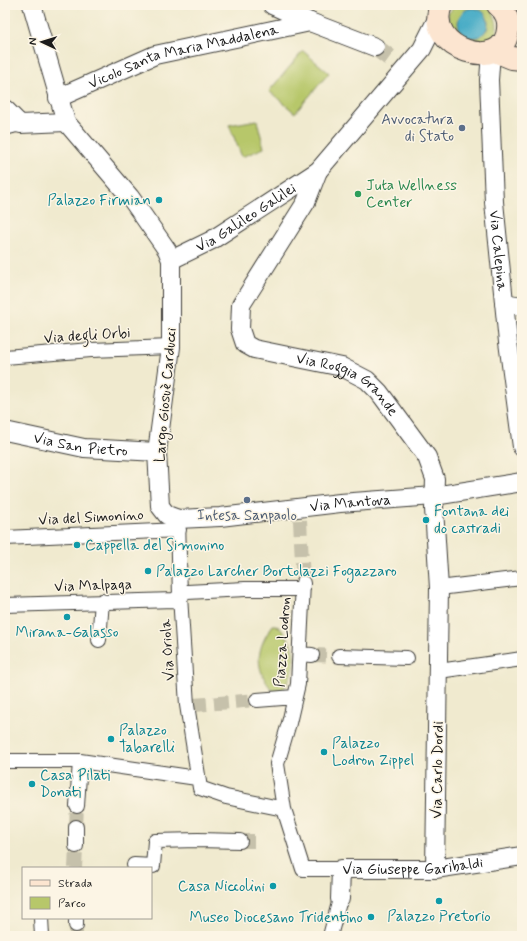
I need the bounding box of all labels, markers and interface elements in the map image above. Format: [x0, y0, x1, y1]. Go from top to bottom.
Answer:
street label: Vicolo Santa Maria Maddalena [85, 20, 281, 94]
north arrow [22, 22, 62, 62]
text: N [26, 37, 40, 46]
place label: Avvocatura di Stato [381, 110, 454, 147]
marker: Avvocatura di Stato [457, 123, 467, 133]
place label: Juta Wellness Center [366, 176, 457, 213]
street label: Via Galileo Galilei [193, 179, 300, 257]
marker: Juta Wellness Center [353, 189, 363, 199]
place label: Palazzo Firmian [47, 191, 151, 211]
marker: Palazzo Firmian [154, 195, 164, 205]
street label: Via Calepina [484, 209, 512, 293]
street label: Via degli Orbi [43, 323, 131, 350]
street label: Largo Giosuè Carducci [150, 327, 183, 463]
street label: Via Roggia Grande [294, 349, 403, 421]
street label: Via San Pietro [31, 428, 128, 461]
street label: Via Mantova [309, 490, 392, 517]
marker: Intesa Sanpaolo [242, 495, 252, 505]
place label: Fontana dei do castradi [434, 502, 509, 539]
street label: Via del Simonino [38, 505, 144, 531]
place label: Intesa Sanpaolo [197, 506, 297, 526]
marker: Fontana dei do castradi [421, 515, 431, 525]
place label: Cappella del Simonino [85, 536, 224, 556]
marker: Cappella del Simonino [72, 540, 82, 550]
place label: Palazzo Larcher Bortolazzi Fogazzaro [156, 562, 397, 583]
marker: Palazzo Larcher Bortolazzi Fogazzaro [143, 566, 153, 576]
street label: Via Malpaga [54, 575, 132, 597]
street label: Piazza Lodron [270, 596, 296, 688]
marker: Mirana-Galasso [62, 612, 72, 622]
street label: Via Oriola [156, 617, 180, 681]
place label: Mirana-Galasso [16, 623, 119, 643]
place label: Palazzo Tabarelli [119, 721, 175, 758]
street label: Via Carlo Dordi [427, 721, 449, 819]
marker: Palazzo Tabarelli [106, 734, 116, 744]
place label: Palazzo Lodron Zippel [332, 734, 415, 771]
marker: Palazzo Lodron Zippel [319, 747, 329, 757]
place label: Casa Pilati Donati [40, 766, 111, 803]
marker: Casa Pilati Donati [27, 779, 37, 789]
street label: Via Giuseppe Garibaldi [342, 853, 485, 880]
legend [22, 867, 152, 919]
text: Strada [58, 876, 92, 892]
place label: Casa Niccolini [178, 877, 265, 897]
marker: Casa Niccolini [268, 881, 278, 891]
text: Parco [58, 896, 86, 912]
marker: Palazzo Pretorio [434, 896, 444, 906]
place label: Palazzo Pretorio [387, 907, 491, 927]
place label: Museo Diocesano Tridentino [189, 908, 363, 928]
marker: Museo Diocesano Tridentino [366, 912, 376, 922]

